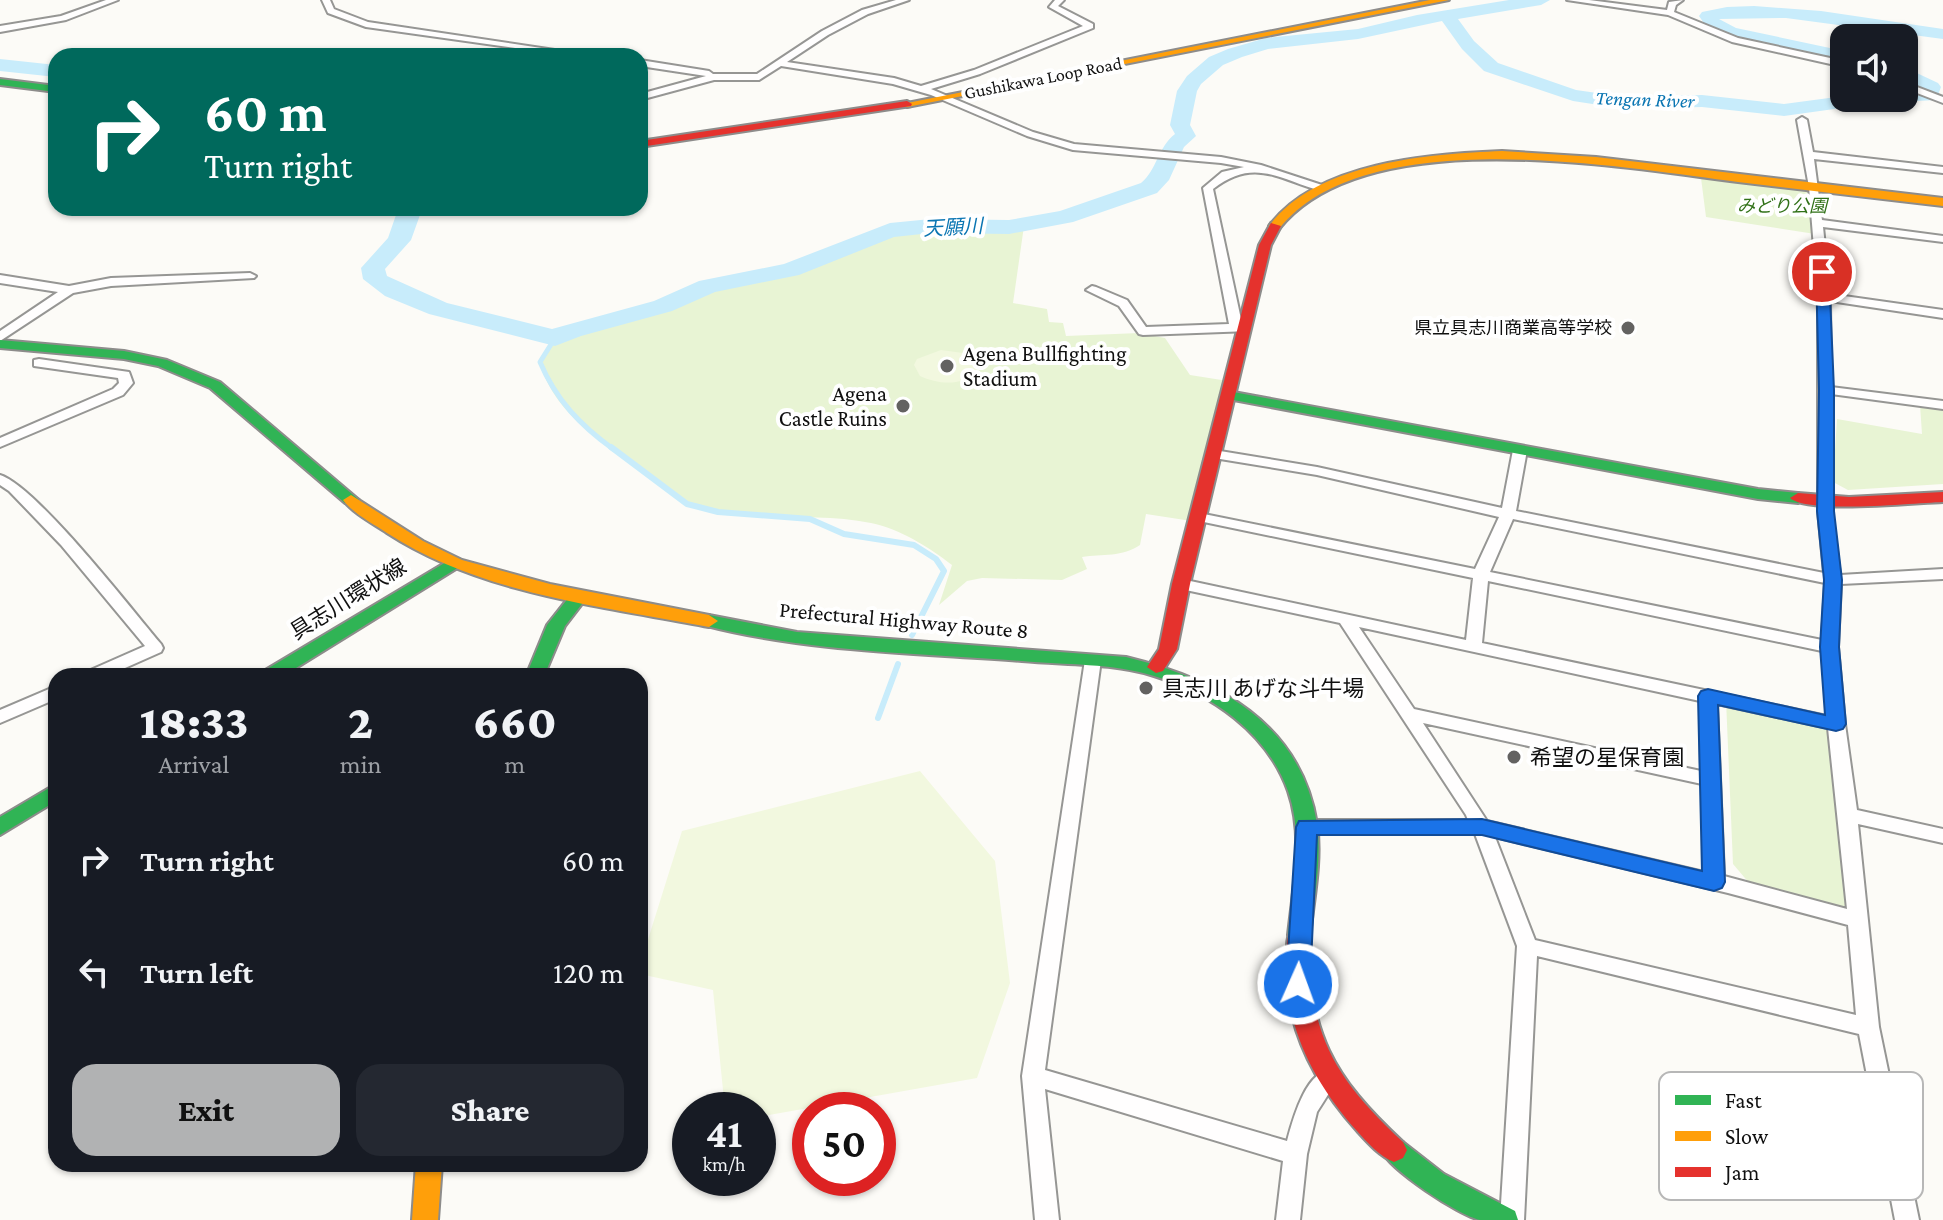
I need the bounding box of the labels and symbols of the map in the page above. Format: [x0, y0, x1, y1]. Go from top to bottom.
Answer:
street label: Gushikawa Loop Road [963, 53, 1124, 103]
water label: Tengan River [1595, 86, 1696, 113]
park label: みどり公園 [1737, 196, 1830, 216]
water label: 天願川 [922, 214, 986, 240]
pin [1788, 238, 1856, 306]
place label: 県立具志川商業高等学校 [1414, 318, 1612, 338]
marker: 県立具志川商業高等学校 [1619, 319, 1637, 337]
place label: Agena Bullfighting Stadium [963, 341, 1127, 391]
marker: Agena Bullfighting Stadium [938, 357, 956, 375]
place label: Agena Castle Ruins [779, 381, 887, 431]
marker: Agena Castle Ruins [894, 397, 912, 415]
street label: 具志川環状線 [285, 553, 411, 645]
street label: Prefectural Highway Route 8 [778, 597, 1030, 643]
place label: 具志川 あげな斗牛場 [1162, 676, 1364, 701]
marker: 具志川 あげな斗牛場 [1137, 679, 1155, 697]
place label: 希望の星保育園 [1530, 745, 1684, 770]
marker: 希望の星保育園 [1505, 748, 1523, 766]
position arrow [1256, 942, 1340, 1026]
legend [1659, 1072, 1923, 1200]
text: Fast [1725, 1088, 1762, 1113]
speed limit sign: 50 [792, 1092, 896, 1196]
text: Slow [1725, 1124, 1769, 1149]
text: Jam [1723, 1160, 1760, 1185]

